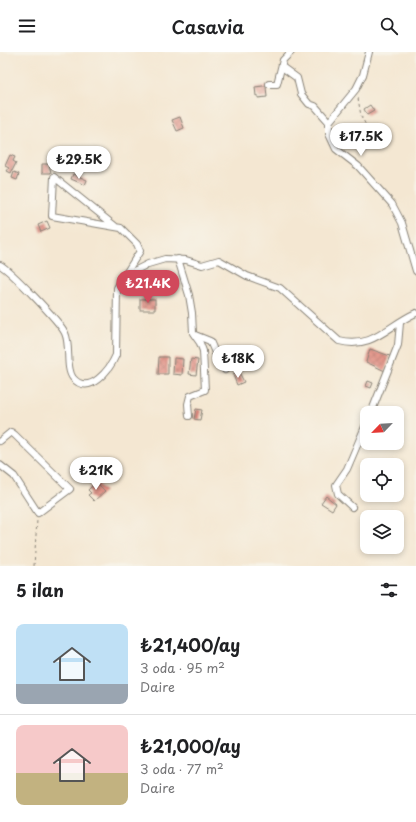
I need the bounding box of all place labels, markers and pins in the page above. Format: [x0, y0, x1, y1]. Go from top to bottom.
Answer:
pin: ₺17.5K [328, 123, 394, 157]
pin: ₺29.5K [46, 146, 112, 180]
pin: ₺21.4K [115, 270, 181, 304]
pin: ₺18K [214, 345, 262, 379]
pin: ₺21K [72, 457, 120, 491]

